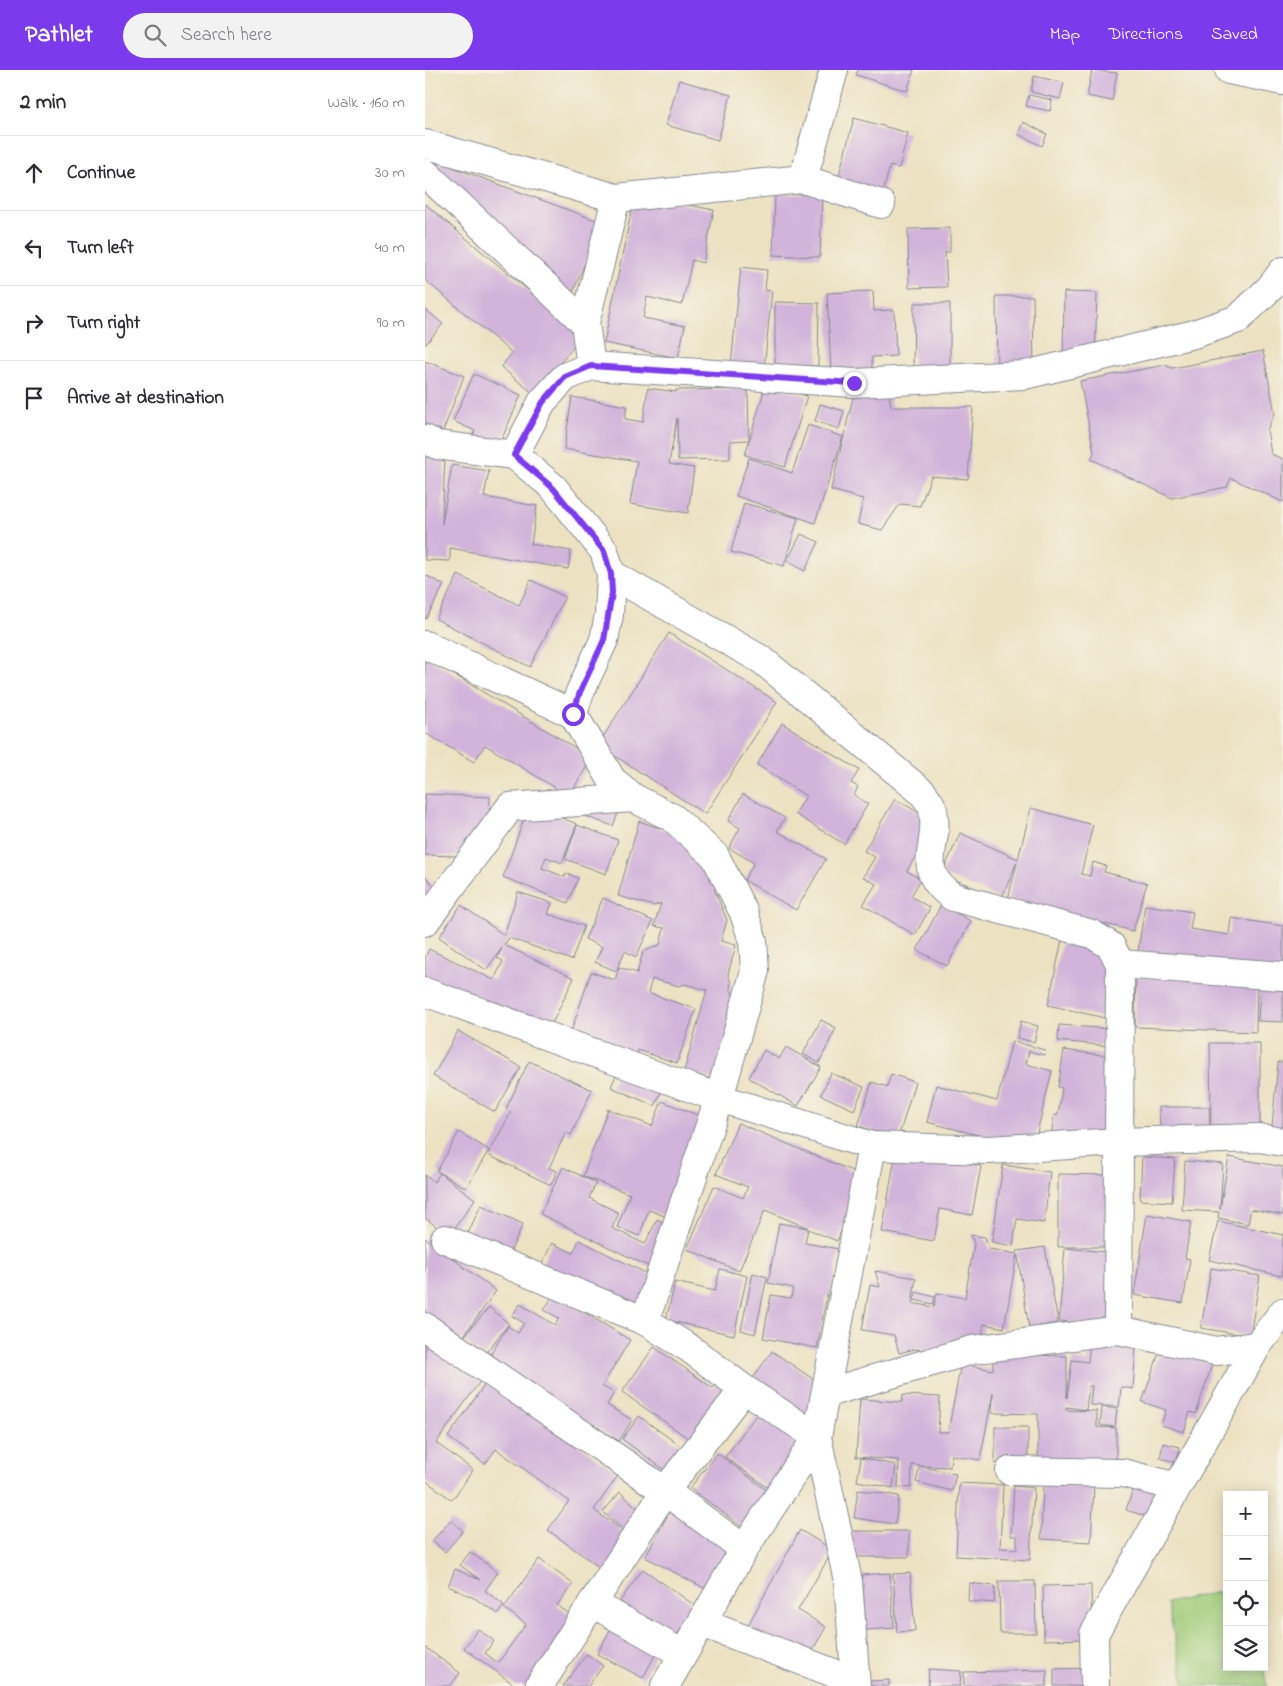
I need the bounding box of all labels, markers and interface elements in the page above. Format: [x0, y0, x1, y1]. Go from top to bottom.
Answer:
search box [123, 13, 473, 58]
text: Pathlet [25, 18, 93, 53]
icon: search [141, 21, 169, 49]
text: Search here [181, 22, 272, 49]
text: Map [1050, 22, 1080, 48]
text: Directions [1108, 22, 1183, 48]
text: Saved [1211, 22, 1258, 48]
text: 2 min [20, 88, 66, 118]
text: Walk · 160 m [327, 91, 405, 115]
icon: ahead [20, 159, 48, 187]
text: Continue [67, 160, 135, 187]
text: 30 m [375, 161, 405, 185]
icon: left [20, 234, 48, 262]
text: Turn left [67, 235, 134, 262]
text: 40 m [375, 236, 405, 260]
icon: right [20, 309, 48, 337]
text: Turn right [67, 310, 140, 337]
text: 90 m [377, 311, 405, 335]
route end [843, 372, 866, 395]
icon: arrive [20, 384, 48, 412]
text: Arrive at destination [67, 385, 224, 412]
route start [562, 703, 585, 726]
map controls [1223, 1491, 1268, 1671]
button: + [1223, 1491, 1268, 1536]
button: − [1223, 1536, 1268, 1581]
button: locate [1223, 1581, 1268, 1626]
button: layers [1223, 1626, 1268, 1671]

